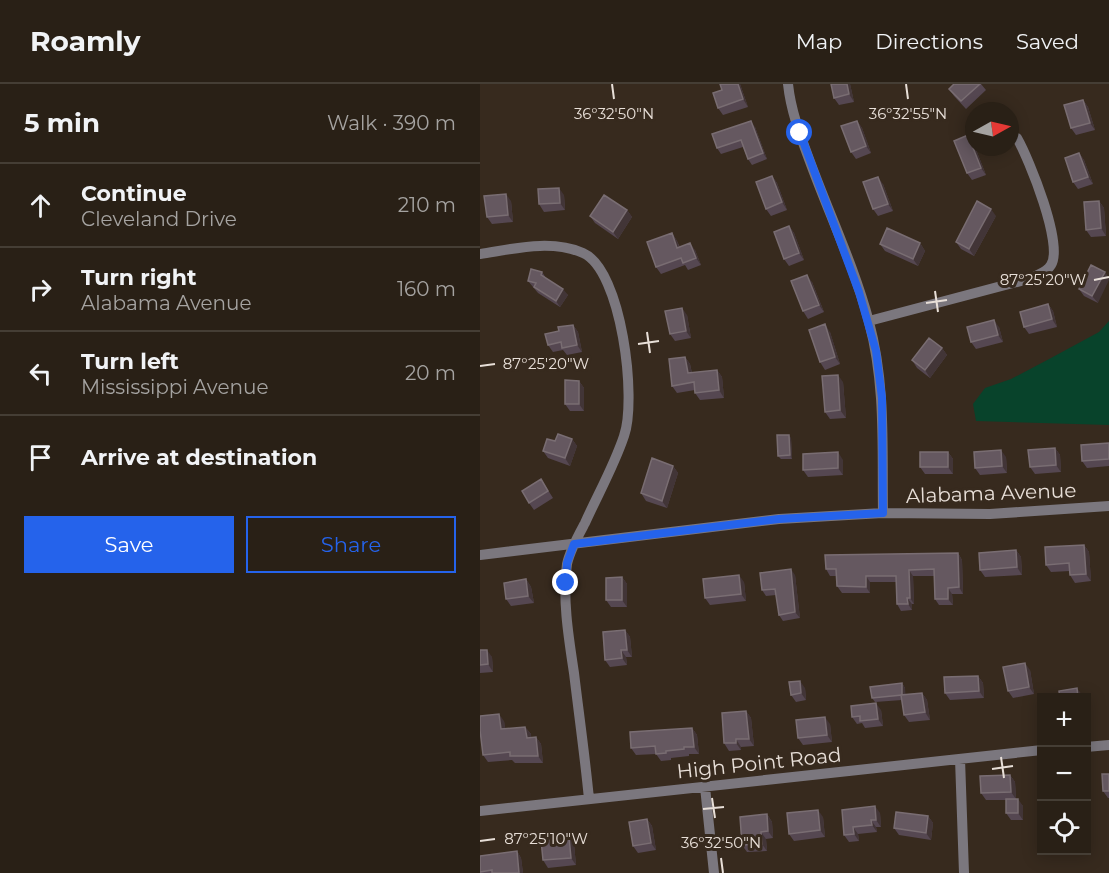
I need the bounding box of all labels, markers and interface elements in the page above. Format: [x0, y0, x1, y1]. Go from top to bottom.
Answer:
text: Roamly [30, 24, 140, 58]
text: Map [796, 29, 842, 54]
text: Directions [875, 29, 983, 54]
text: Saved [1016, 29, 1079, 54]
north arrow [965, 102, 1019, 156]
text: 36°32'50"N [574, 104, 654, 123]
text: 36°32'55"N [869, 104, 947, 123]
text: 5 min [24, 107, 100, 139]
text: Walk · 390 m [327, 111, 456, 135]
route start [786, 119, 812, 145]
text: Continue [81, 180, 187, 207]
icon: ahead [24, 189, 57, 222]
text: 210 m [398, 193, 456, 217]
text: Cleveland Drive [81, 207, 237, 231]
text: Turn right [81, 264, 196, 291]
text: 87°25'20"W [1000, 270, 1087, 289]
icon: right [24, 273, 57, 306]
text: 160 m [397, 277, 456, 301]
text: Alabama Avenue [81, 291, 252, 315]
text: Turn left [81, 348, 179, 375]
text: 87°25'20"W [503, 354, 590, 373]
icon: left [24, 357, 57, 390]
text: 20 m [405, 361, 456, 385]
text: Mississippi Avenue [81, 375, 269, 399]
icon: arrive [24, 441, 57, 474]
text: Arrive at destination [81, 444, 317, 471]
street label: Alabama Avenue [905, 478, 1077, 508]
button: Save [24, 516, 234, 573]
button: Share [246, 516, 456, 573]
route end [552, 569, 578, 595]
map controls [1037, 693, 1091, 855]
button: + [1037, 693, 1091, 747]
street label: High Point Road [676, 742, 842, 784]
button: − [1037, 747, 1091, 801]
button: locate [1037, 801, 1091, 855]
text: 87°25'10"W [504, 829, 588, 848]
text: 36°32'50"N [681, 833, 761, 852]

